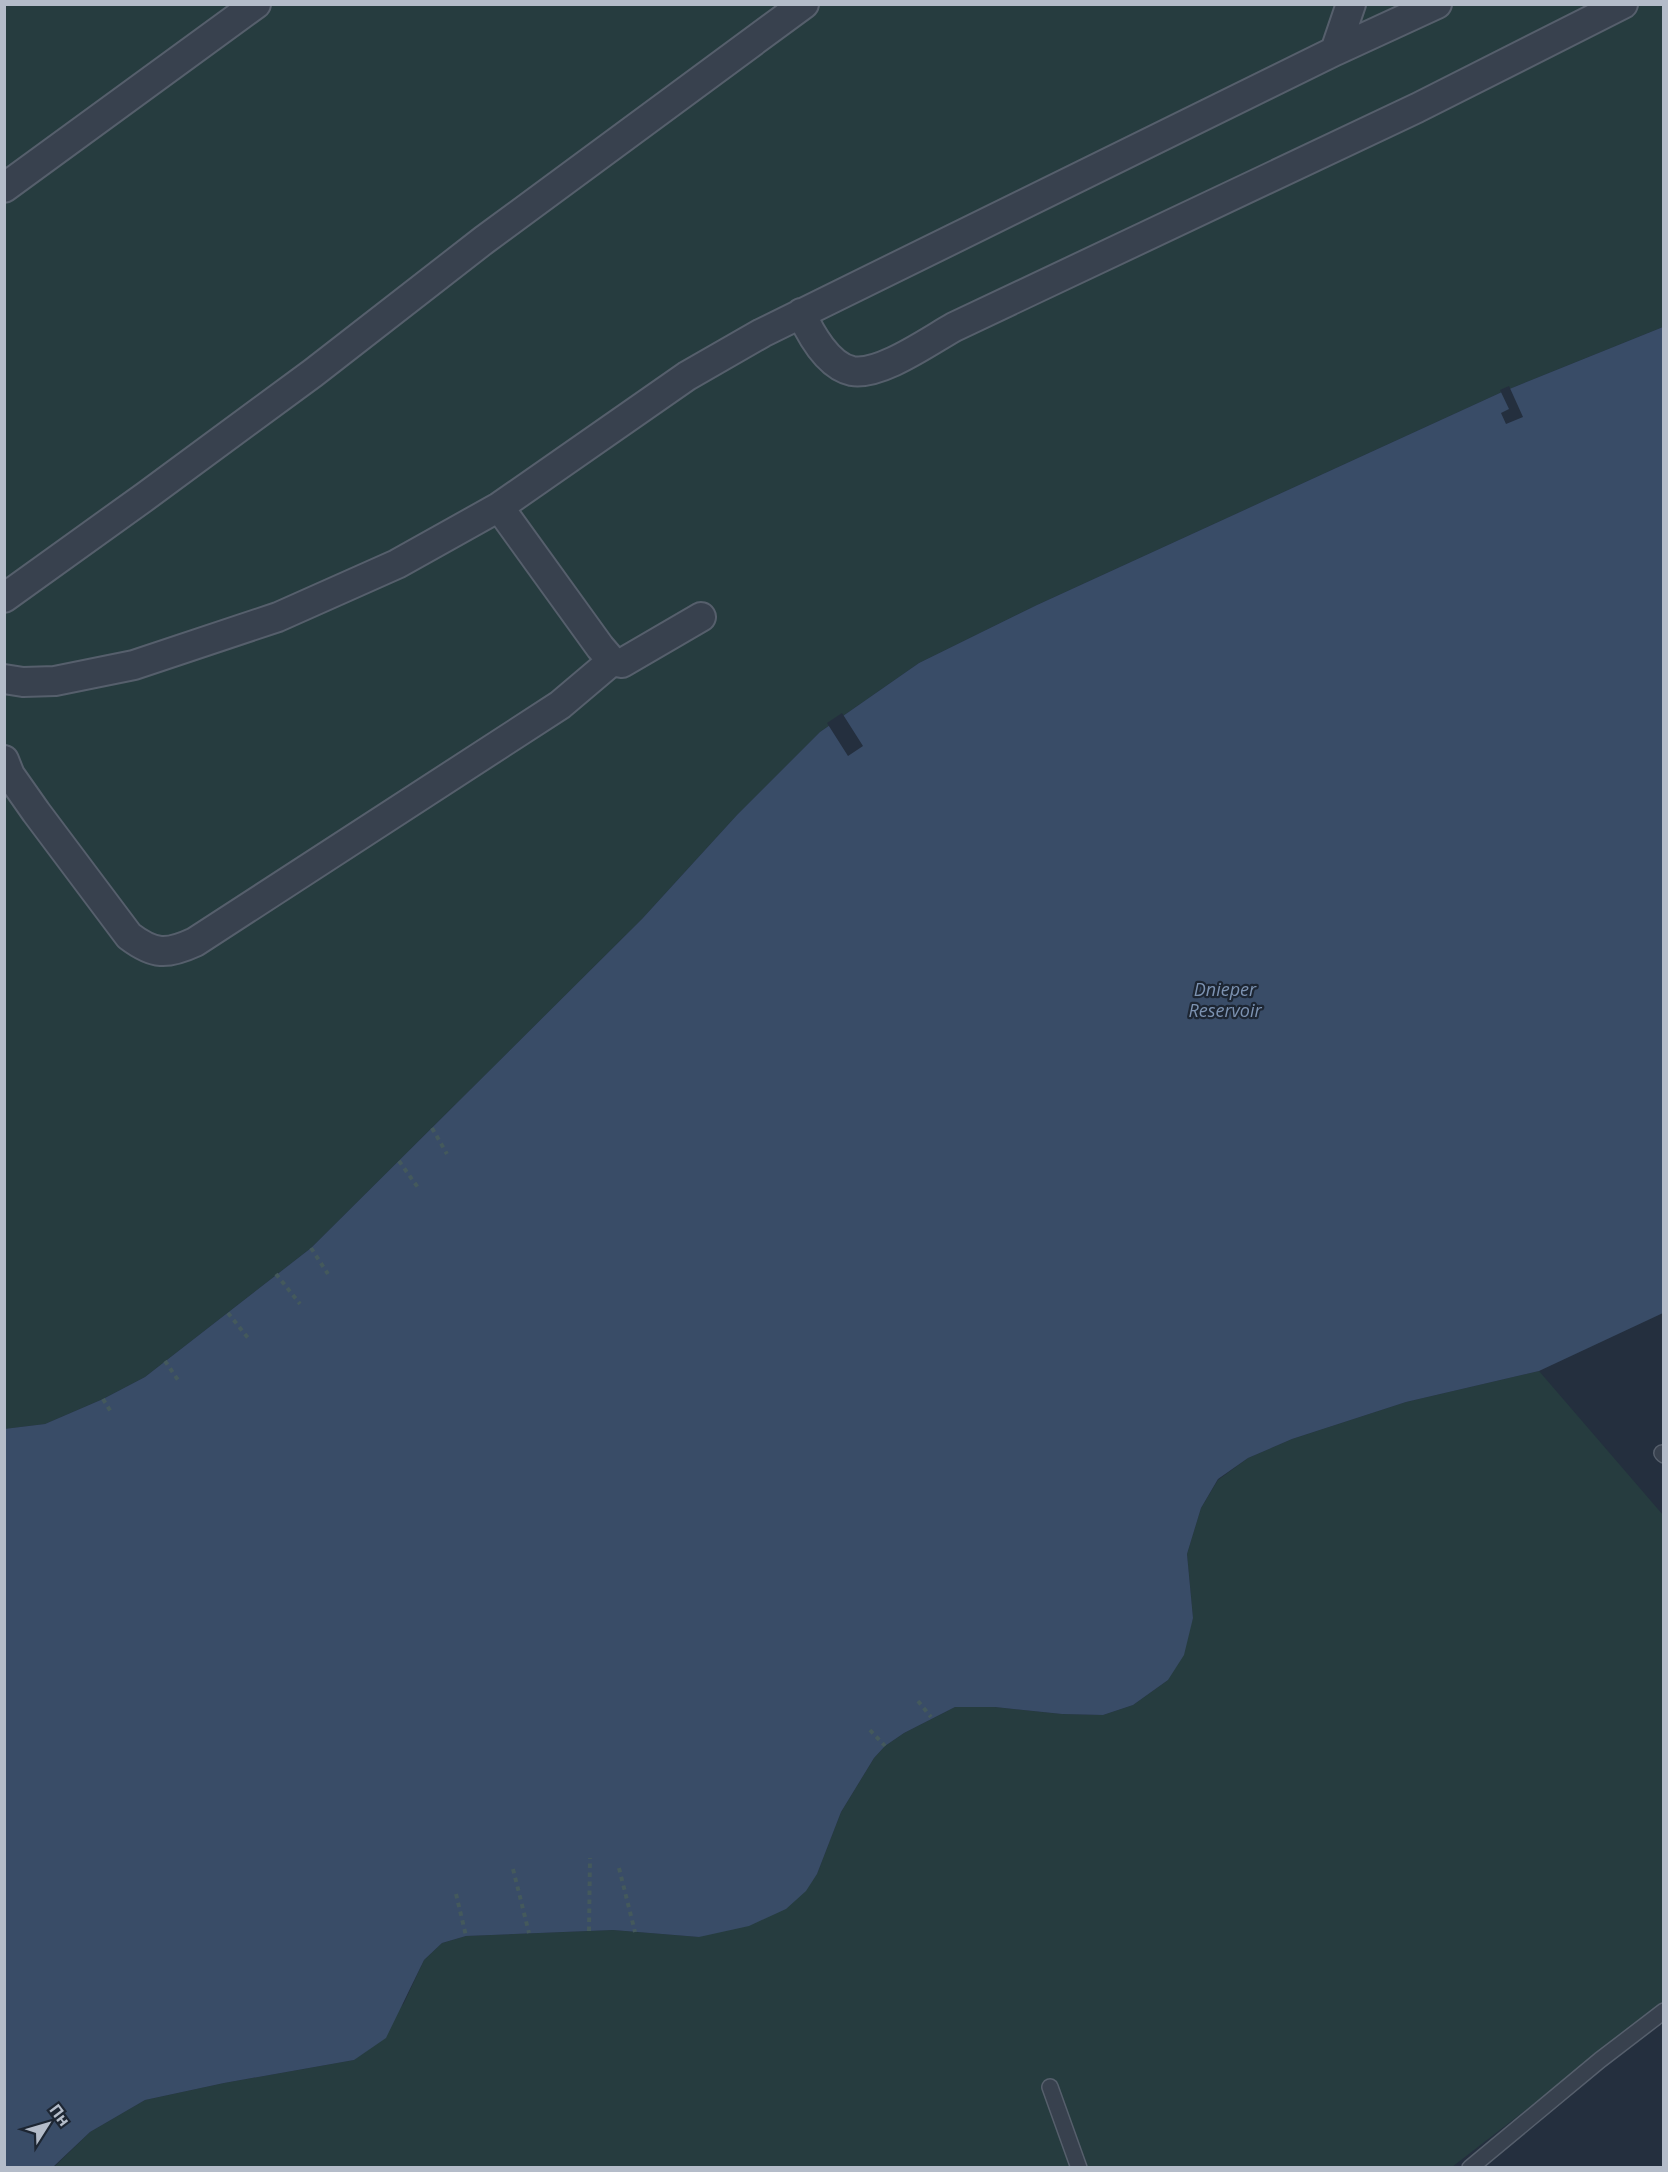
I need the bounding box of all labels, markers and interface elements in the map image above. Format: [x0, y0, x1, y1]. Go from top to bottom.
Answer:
water label: Dnieper Reservoir [1188, 977, 1262, 1022]
north arrow [18, 2094, 78, 2154]
text: Пн [44, 2099, 76, 2131]

